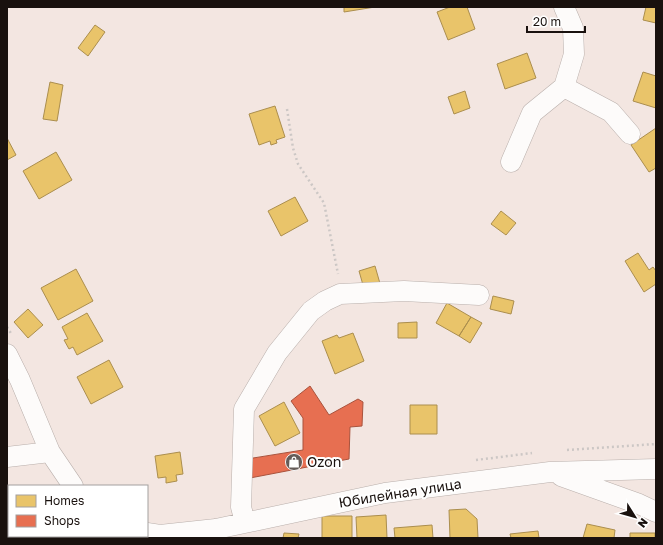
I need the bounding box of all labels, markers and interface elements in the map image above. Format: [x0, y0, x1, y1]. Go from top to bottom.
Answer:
scale bar [527, 8, 585, 34]
text: 20 m [533, 14, 561, 29]
shop icon: Ozon [284, 452, 304, 472]
place label: Ozon [307, 453, 341, 470]
street label: Юбилейная улица [337, 474, 462, 511]
legend [8, 485, 148, 537]
text: Homes [44, 493, 84, 508]
north arrow [615, 497, 655, 537]
text: Shops [44, 513, 80, 528]
text: N [636, 516, 651, 531]

